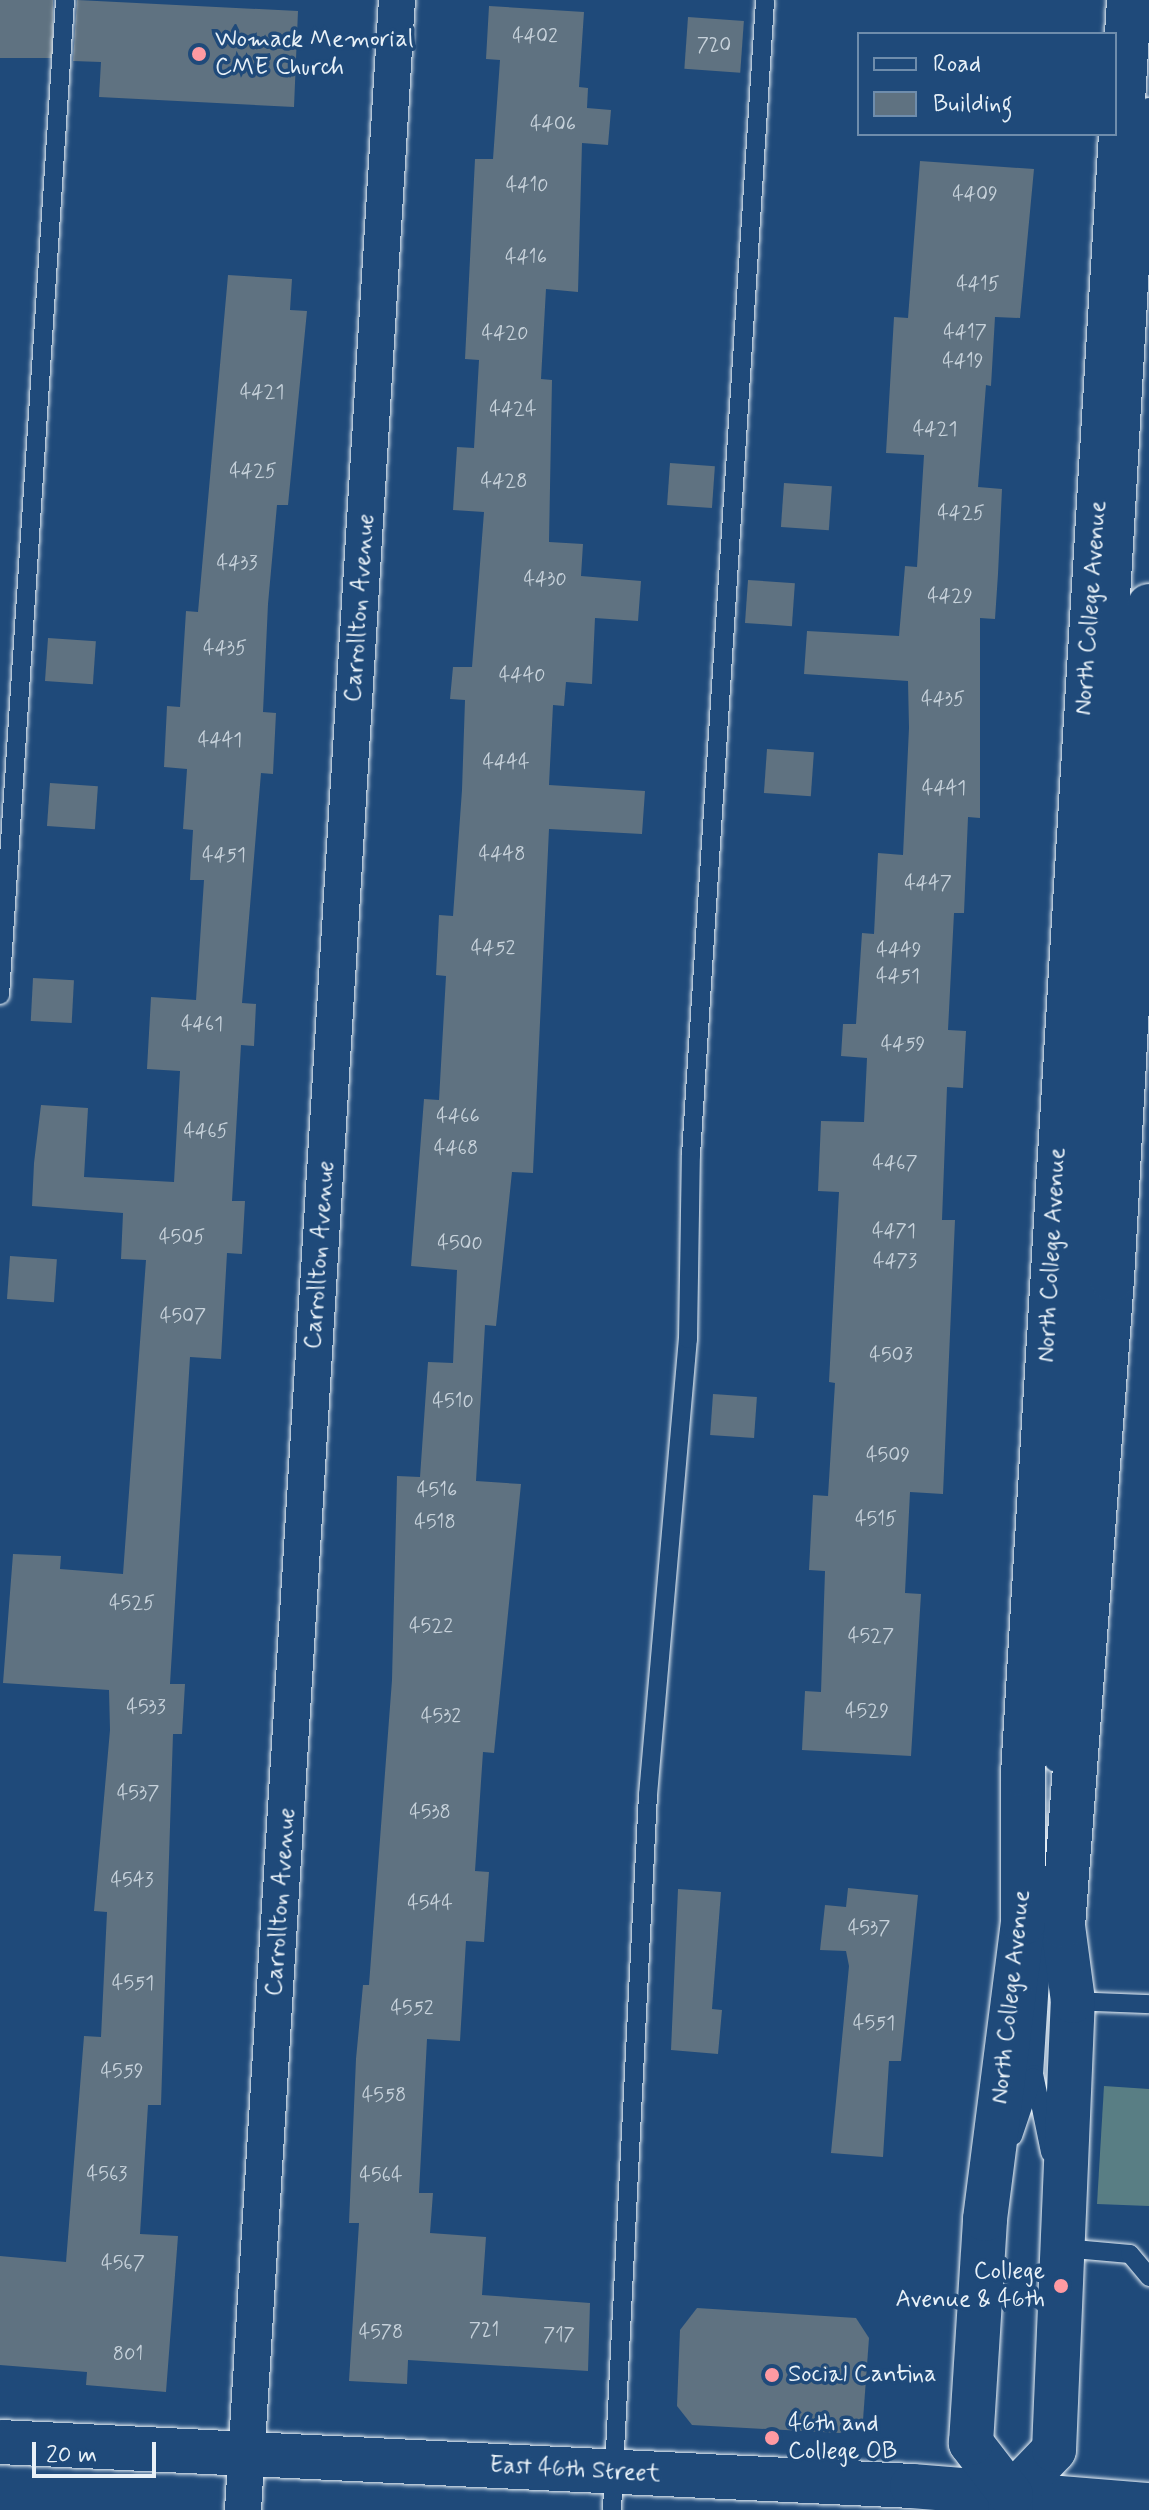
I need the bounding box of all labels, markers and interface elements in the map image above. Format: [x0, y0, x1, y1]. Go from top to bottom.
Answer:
house number: 4402 [512, 24, 558, 48]
place label: Womack Memorial CME Church [215, 26, 411, 82]
legend [857, 32, 1117, 136]
house number: 720 [697, 33, 731, 57]
marker: Womack Memorial CME Church [190, 45, 208, 63]
text: Road [933, 49, 981, 80]
text: Building [933, 89, 1013, 120]
house number: 4406 [530, 112, 576, 136]
house number: 4410 [506, 173, 548, 197]
house number: 4409 [952, 182, 998, 206]
house number: 4416 [505, 245, 547, 269]
house number: 4415 [956, 272, 1000, 296]
house number: 4417 [943, 320, 987, 344]
house number: 4420 [482, 321, 528, 345]
house number: 4419 [942, 349, 984, 373]
house number: 4421 [240, 380, 284, 404]
house number: 4424 [489, 397, 537, 421]
house number: 4421 [913, 417, 957, 441]
house number: 4425 [229, 459, 277, 483]
house number: 4428 [481, 469, 527, 493]
street label: North College Avenue [1069, 500, 1113, 716]
house number: 4425 [937, 501, 985, 525]
street label: Carrollton Avenue [339, 515, 381, 701]
house number: 4433 [217, 551, 257, 575]
house number: 4430 [523, 567, 567, 591]
house number: 4429 [927, 584, 973, 608]
house number: 4435 [203, 636, 247, 660]
house number: 4440 [499, 663, 545, 687]
house number: 4435 [921, 687, 965, 711]
house number: 4441 [198, 728, 242, 752]
house number: 4444 [482, 750, 530, 774]
house number: 4441 [922, 776, 966, 800]
house number: 4448 [479, 842, 525, 866]
house number: 4451 [202, 843, 246, 867]
house number: 4447 [904, 871, 952, 895]
house number: 4452 [471, 936, 515, 960]
house number: 4449 [876, 938, 922, 962]
house number: 4451 [876, 964, 920, 988]
house number: 4461 [181, 1012, 223, 1036]
house number: 4459 [881, 1032, 925, 1056]
house number: 4466 [436, 1104, 480, 1128]
house number: 4465 [183, 1119, 229, 1143]
house number: 4468 [434, 1136, 478, 1160]
street label: North College Avenue [1032, 1147, 1072, 1363]
house number: 4467 [872, 1151, 918, 1175]
street label: Carrollton Avenue [299, 1162, 341, 1348]
house number: 4471 [872, 1219, 916, 1243]
house number: 4505 [159, 1225, 205, 1249]
house number: 4500 [437, 1231, 483, 1255]
house number: 4473 [873, 1249, 917, 1273]
house number: 4507 [160, 1304, 206, 1328]
house number: 4503 [869, 1343, 913, 1367]
house number: 4510 [432, 1389, 474, 1413]
house number: 4509 [866, 1443, 910, 1467]
house number: 4516 [417, 1478, 457, 1502]
house number: 4515 [855, 1507, 897, 1531]
house number: 4518 [414, 1510, 456, 1534]
house number: 4525 [109, 1591, 155, 1615]
house number: 4522 [409, 1614, 453, 1638]
house number: 4527 [848, 1624, 894, 1648]
house number: 4533 [126, 1695, 166, 1719]
house number: 4529 [845, 1699, 889, 1723]
house number: 4532 [421, 1704, 461, 1728]
house number: 4537 [117, 1781, 159, 1805]
house number: 4538 [409, 1800, 451, 1824]
street label: Carrollton Avenue [260, 1809, 302, 1995]
house number: 4543 [110, 1868, 154, 1892]
street label: North College Avenue [985, 1889, 1037, 2105]
house number: 4544 [407, 1891, 453, 1915]
house number: 4537 [848, 1916, 890, 1940]
house number: 4551 [112, 1971, 154, 1995]
house number: 4552 [390, 1996, 434, 2020]
house number: 4551 [853, 2011, 895, 2035]
house number: 4559 [100, 2059, 144, 2083]
house number: 4558 [362, 2083, 406, 2107]
house number: 4563 [87, 2162, 127, 2186]
house number: 4564 [359, 2163, 403, 2187]
house number: 4567 [101, 2251, 145, 2275]
place label: College Avenue & 46th [896, 2258, 1045, 2314]
marker: College Avenue & 46th [1052, 2277, 1070, 2295]
house number: 721 [469, 2318, 499, 2342]
house number: 4578 [359, 2320, 403, 2344]
house number: 717 [543, 2323, 575, 2347]
house number: 801 [113, 2342, 143, 2366]
place label: Social Cantina [788, 2361, 936, 2389]
marker: Social Cantina [763, 2366, 781, 2384]
place label: 46th and College OB [788, 2410, 897, 2466]
scale bar [36, 2426, 160, 2476]
marker: 46th and College OB [763, 2429, 781, 2447]
text: 20 m [46, 2440, 97, 2471]
street label: East 46th Street [489, 2451, 661, 2489]

